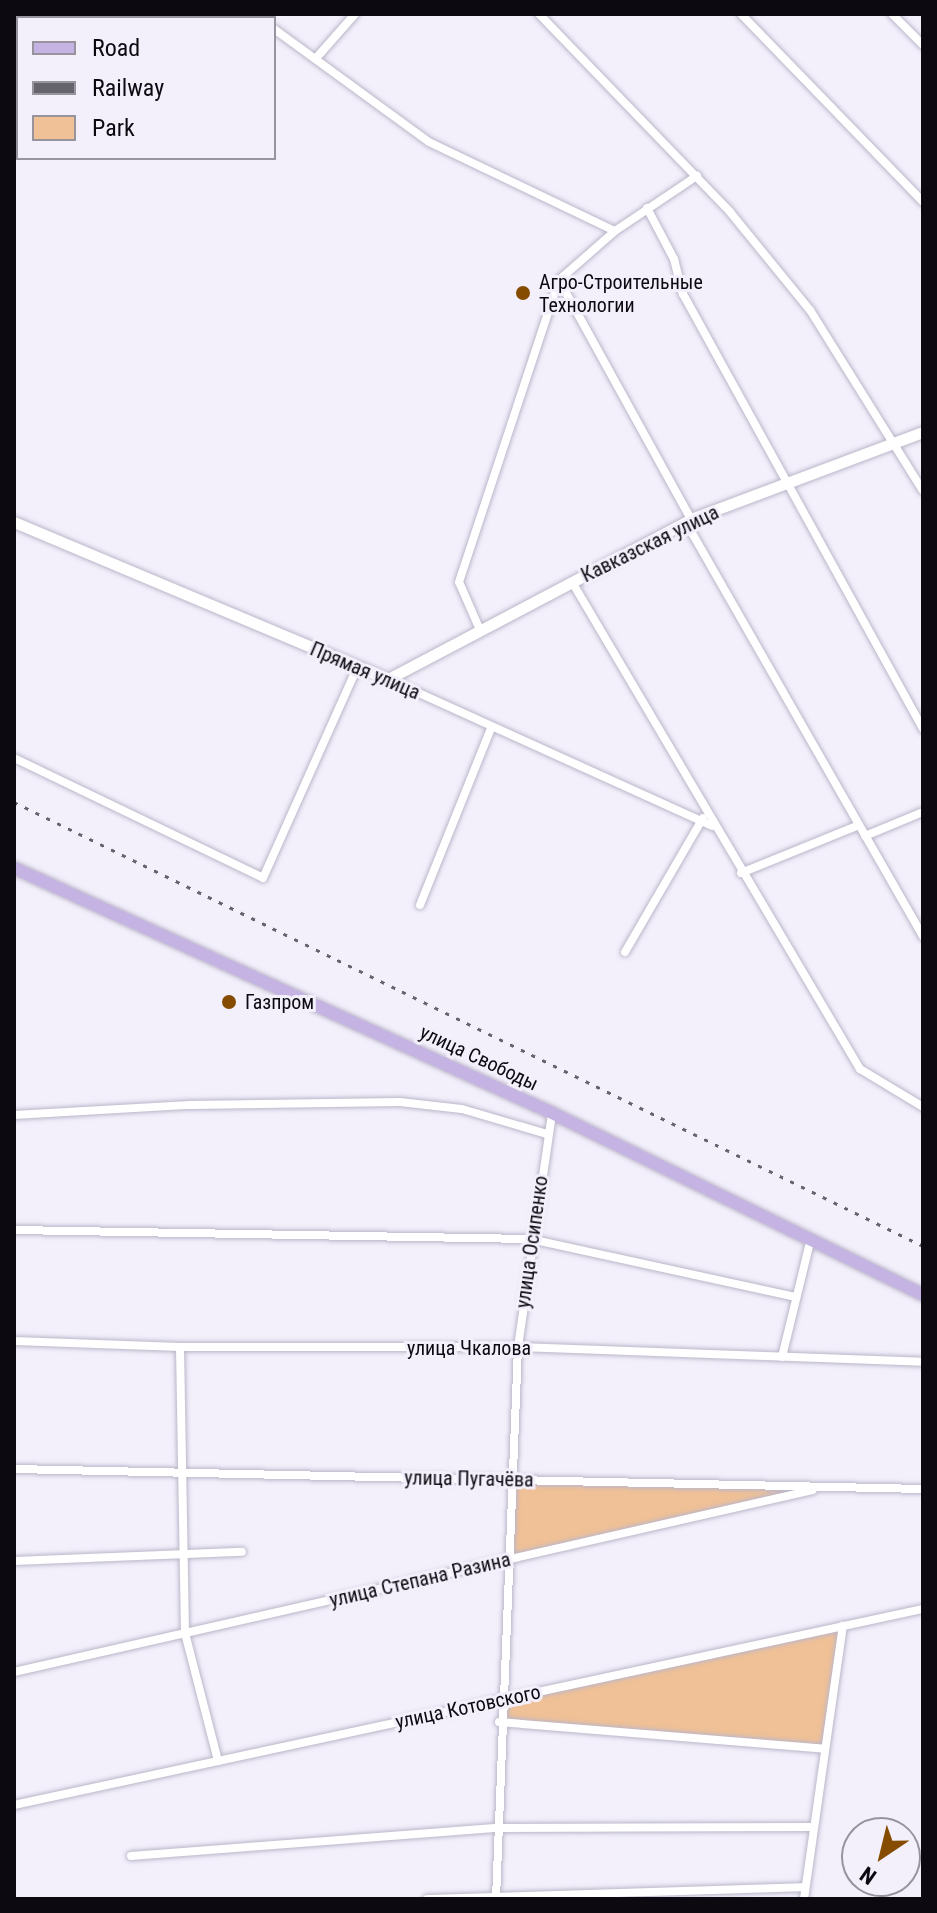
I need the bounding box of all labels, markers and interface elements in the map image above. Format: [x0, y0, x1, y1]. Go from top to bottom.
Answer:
legend [16, 16, 276, 160]
text: Road [92, 34, 140, 62]
text: Railway [92, 74, 164, 102]
text: Park [92, 114, 135, 142]
place label: Агро-Строительные Технологии [539, 270, 703, 317]
marker: Агро-Строительные Технологии [514, 284, 532, 302]
street label: Кавказская улица [577, 500, 723, 588]
street label: Прямая улица [306, 637, 424, 705]
place label: Газпром [245, 990, 314, 1014]
marker: Газпром [220, 993, 238, 1011]
street label: улица Свободы [416, 1020, 542, 1096]
street label: улица Осипенко [511, 1174, 553, 1310]
street label: улица Чкалова [407, 1336, 531, 1360]
street label: улица Пугачёва [404, 1466, 534, 1492]
street label: улица Степана Разина [327, 1548, 513, 1612]
street label: улица Котовского [393, 1680, 543, 1734]
north arrow [841, 1817, 921, 1897]
text: N [855, 1861, 881, 1890]

